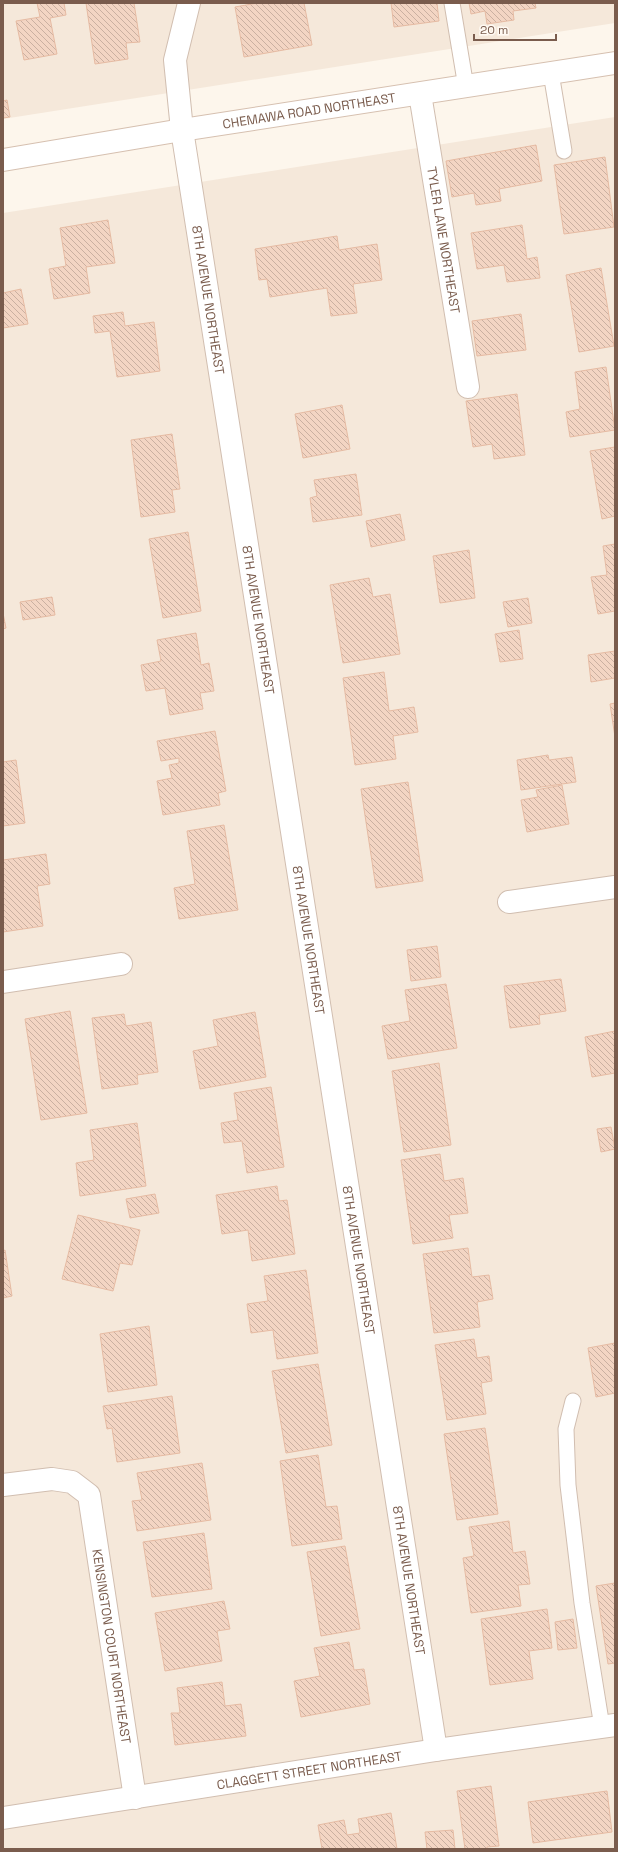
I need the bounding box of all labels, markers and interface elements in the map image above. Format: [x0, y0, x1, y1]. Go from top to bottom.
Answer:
scale bar [474, 16, 556, 42]
text: 20 m [480, 22, 508, 38]
street label: CHEMAWA ROAD NORTHEAST [221, 89, 397, 132]
street label: TYLER LANE NORTHEAST [424, 165, 464, 315]
street label: 8TH AVENUE NORTHEAST [189, 224, 229, 376]
street label: 8TH AVENUE NORTHEAST [239, 544, 279, 696]
street label: 8TH AVENUE NORTHEAST [289, 864, 329, 1016]
street label: 8TH AVENUE NORTHEAST [339, 1184, 379, 1336]
street label: 8TH AVENUE NORTHEAST [389, 1504, 430, 1656]
street label: KENSINGTON COURT NORTHEAST [89, 1548, 135, 1745]
street label: CLAGGETT STREET NORTHEAST [215, 1747, 404, 1793]

